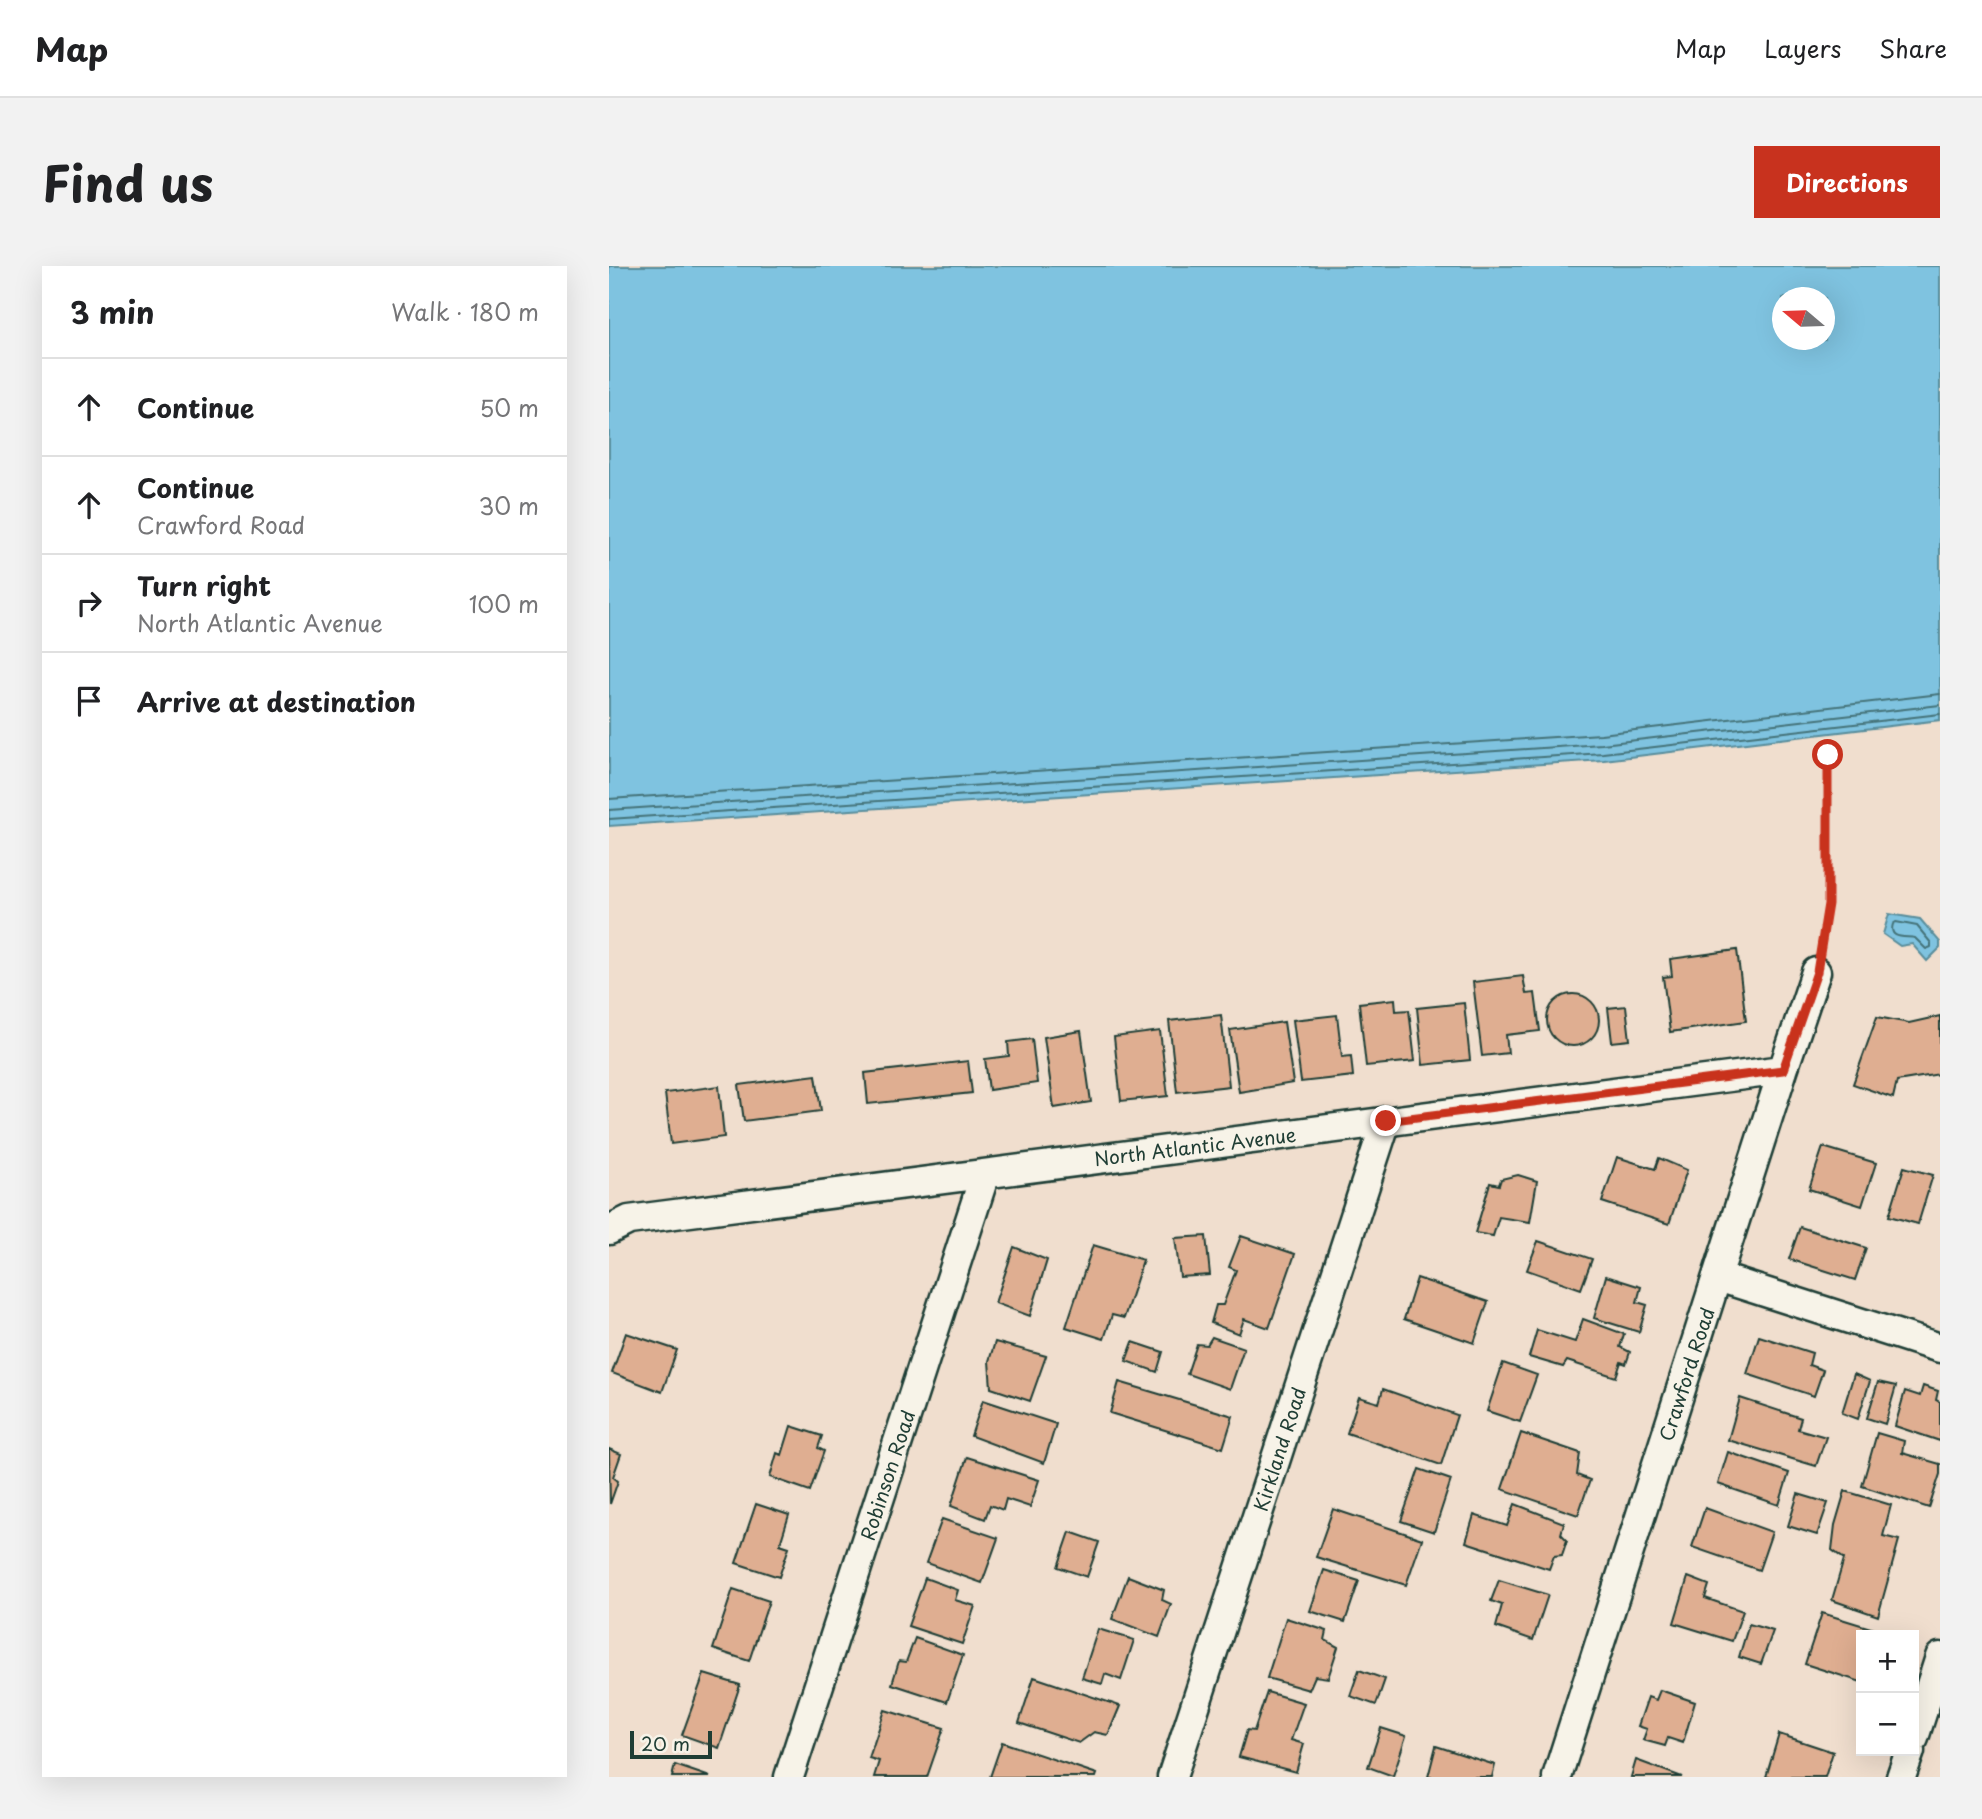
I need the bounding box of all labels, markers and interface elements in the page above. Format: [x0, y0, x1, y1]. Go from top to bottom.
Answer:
text: Map [35, 23, 108, 73]
text: Map [1675, 30, 1726, 66]
text: Layers [1764, 30, 1841, 66]
text: Share [1879, 30, 1947, 66]
text: Find us [42, 145, 213, 219]
button: Directions [1754, 146, 1940, 218]
north arrow [1772, 287, 1835, 350]
text: 3 min [70, 289, 155, 334]
text: Walk · 180 m [391, 294, 539, 329]
icon: ahead [70, 388, 108, 426]
text: Continue [137, 388, 254, 427]
text: 50 m [479, 390, 539, 425]
text: Continue [137, 468, 254, 507]
icon: ahead [70, 486, 108, 524]
text: 30 m [478, 488, 539, 523]
text: Crawford Road [137, 507, 305, 542]
text: Turn right [137, 566, 271, 605]
icon: right [70, 584, 108, 622]
text: 100 m [469, 586, 539, 621]
text: North Atlantic Avenue [137, 605, 383, 640]
icon: arrive [70, 682, 108, 720]
text: Arrive at destination [137, 682, 416, 721]
route start [1812, 739, 1843, 770]
route end [1370, 1105, 1401, 1136]
street label: North Atlantic Avenue [1093, 1120, 1297, 1172]
street label: Crawford Road [1651, 1304, 1721, 1444]
street label: Kirkland Road [1246, 1383, 1312, 1515]
street label: Robinson Road [853, 1406, 921, 1544]
map controls [1856, 1630, 1919, 1756]
button: + [1856, 1630, 1919, 1693]
button: − [1856, 1693, 1919, 1756]
scale bar [630, 1728, 712, 1760]
text: 20 m [641, 1729, 690, 1757]

